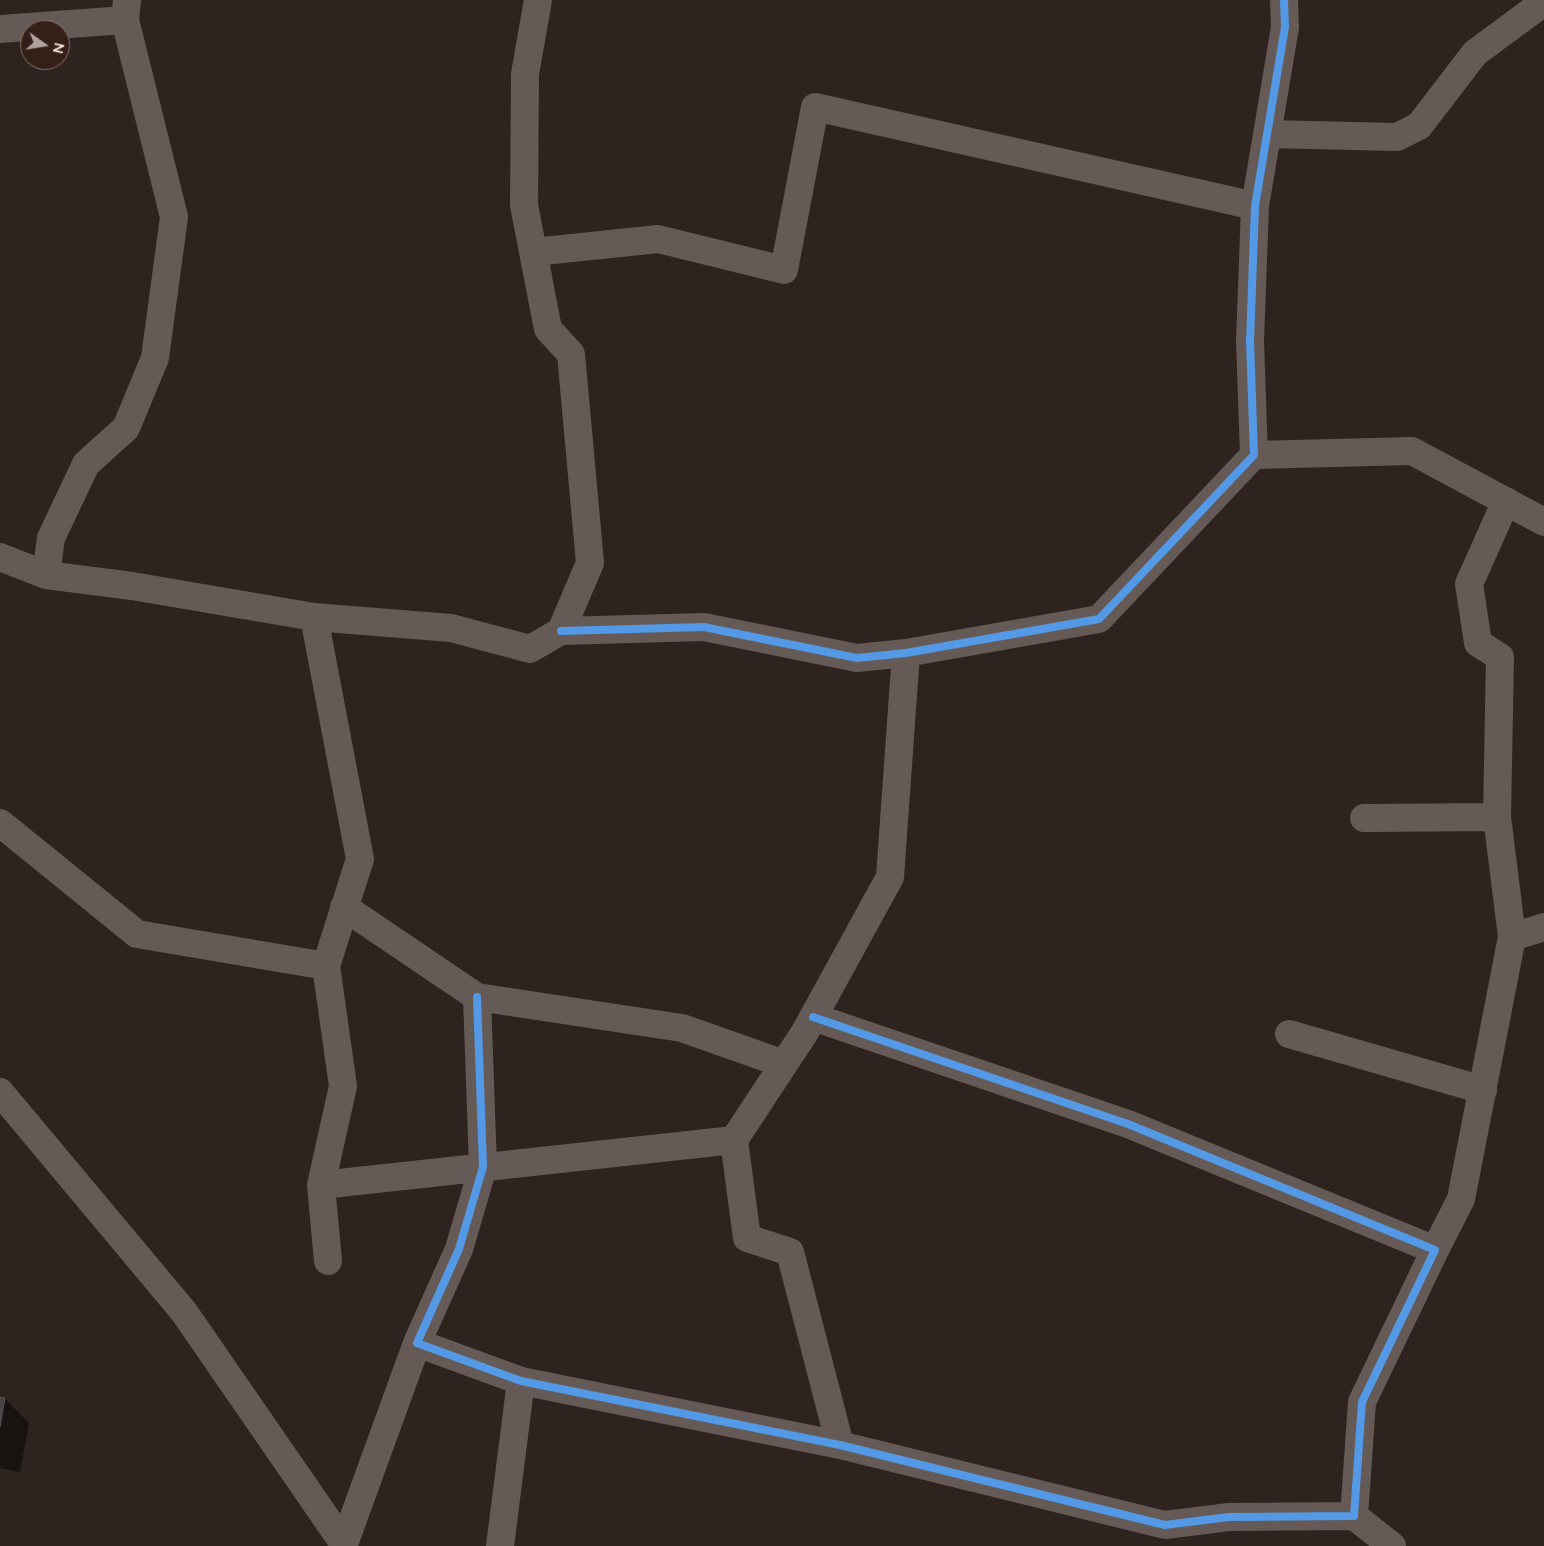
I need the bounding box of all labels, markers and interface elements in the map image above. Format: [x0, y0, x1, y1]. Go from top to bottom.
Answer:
north arrow [20, 20, 70, 70]
text: N [49, 41, 69, 55]

